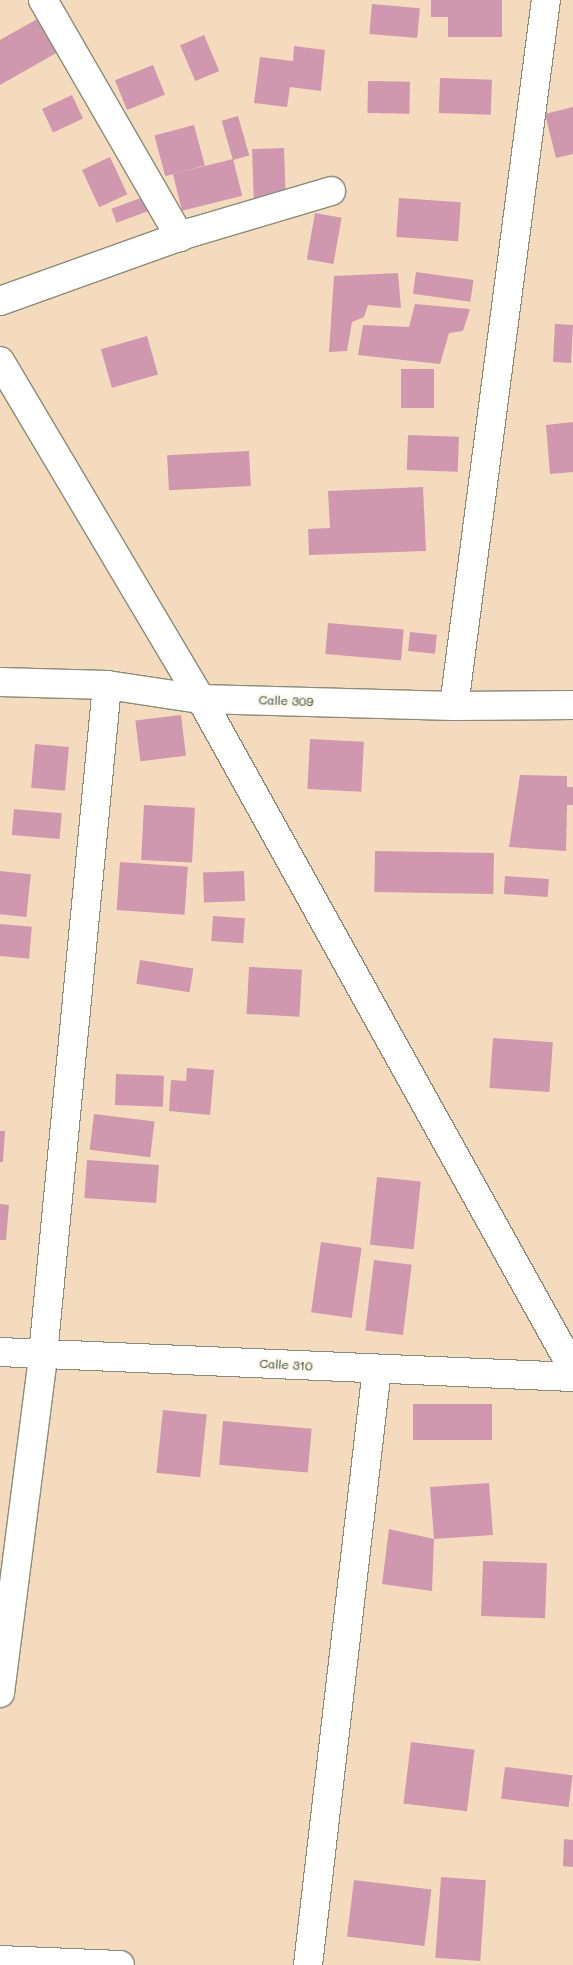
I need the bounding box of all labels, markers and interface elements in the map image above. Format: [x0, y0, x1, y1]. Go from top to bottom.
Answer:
street label: Calle 309 [258, 693, 314, 709]
street label: Calle 310 [259, 1356, 313, 1374]

